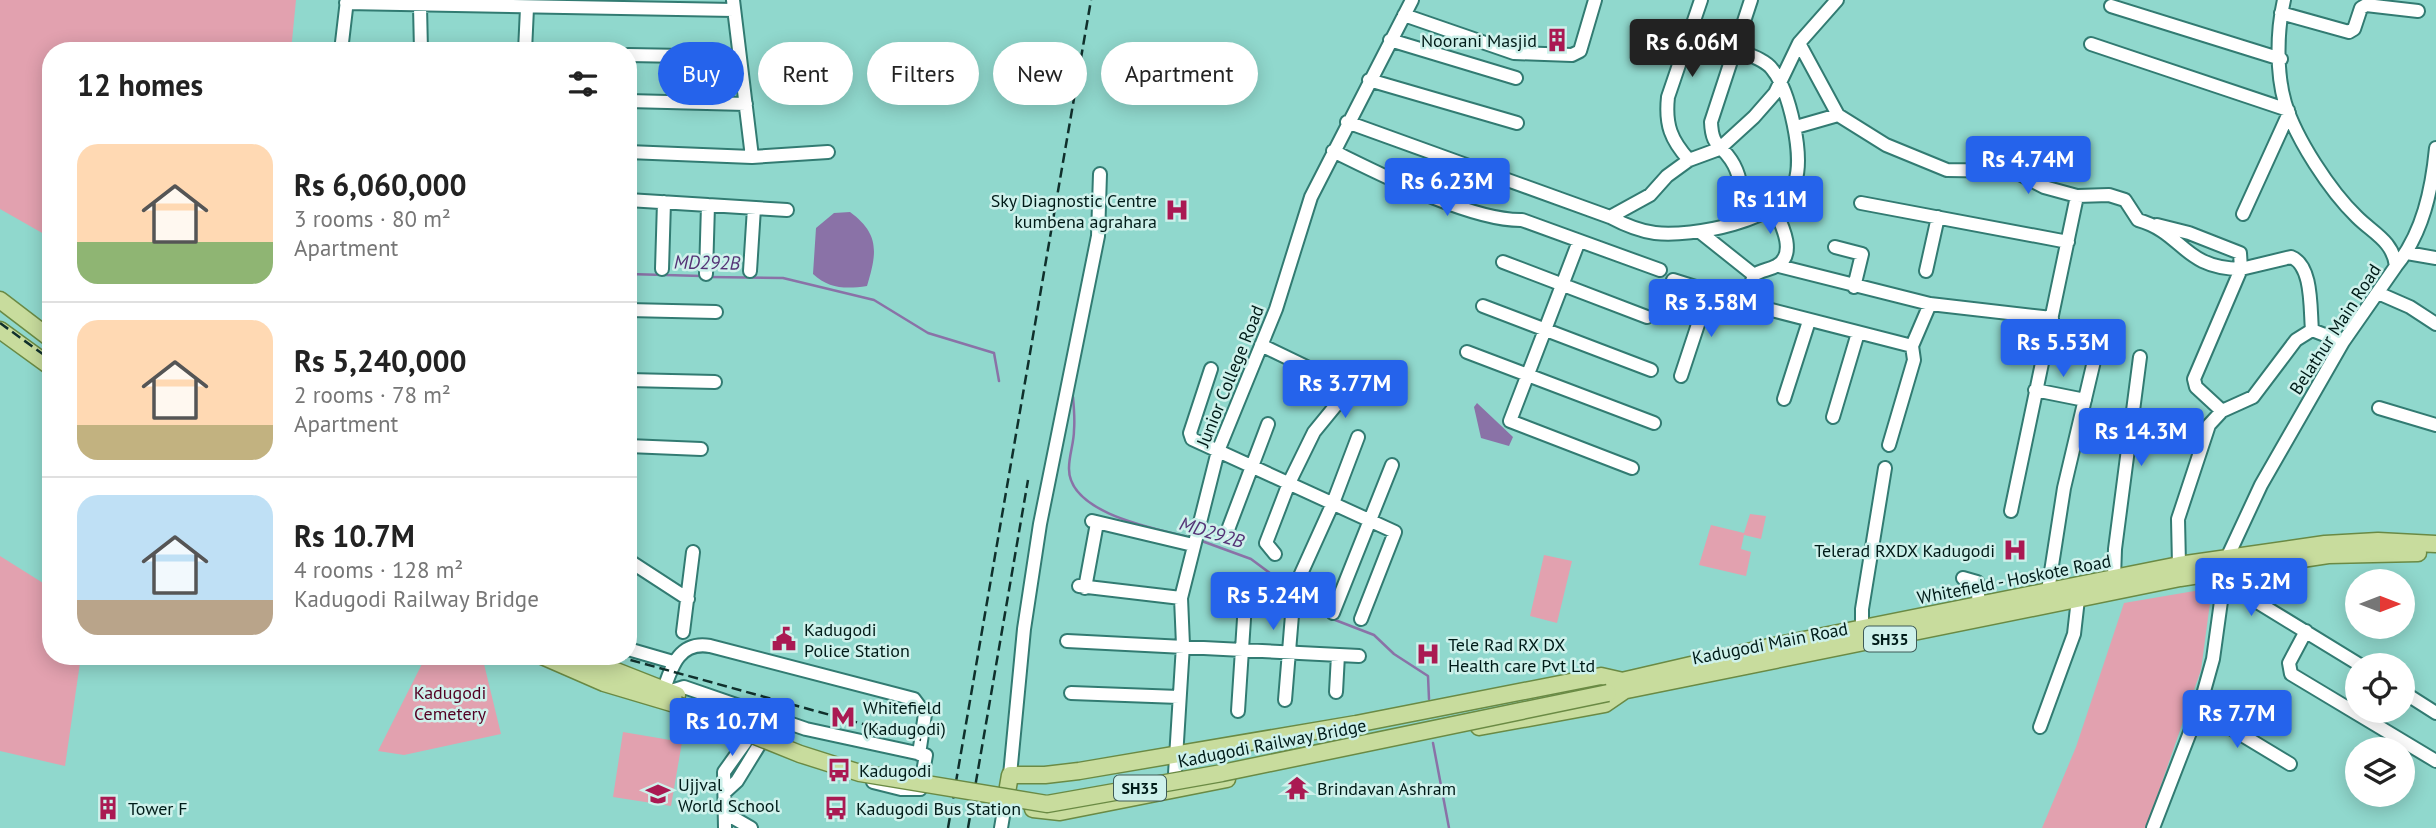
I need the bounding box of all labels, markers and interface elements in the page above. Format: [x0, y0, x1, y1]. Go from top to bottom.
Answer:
pin: Rs 6.06M [1620, 20, 1764, 79]
building icon: Noorani Masjid [1543, 26, 1571, 54]
text: Rs 6.06M [1646, 27, 1738, 56]
place label: Noorani Masjid [1421, 29, 1537, 52]
chip: Buy [658, 42, 744, 105]
chip: Rent [758, 42, 853, 105]
chip: Filters [867, 42, 979, 105]
chip: New [993, 42, 1087, 105]
chip: Apartment [1101, 42, 1258, 105]
text: 12 homes [77, 65, 203, 104]
icon: filters [564, 65, 602, 103]
pin: Rs 4.74M [1956, 136, 2100, 196]
text: Rs 4.74M [1982, 144, 2074, 173]
pin: Rs 6.23M [1375, 158, 1519, 218]
text: Rs 6,060,000 [294, 165, 467, 204]
text: Rs 6.23M [1401, 166, 1493, 195]
icon: home [133, 172, 217, 256]
pin: Rs 11M [1713, 176, 1827, 236]
text: Rs 11M [1733, 184, 1807, 213]
place label: Sky Diagnostic Centre kumbena agrahara [991, 189, 1157, 233]
hospital icon: Sky Diagnostic Centre kumbena agrahara [1163, 196, 1191, 224]
text: 3 rooms · 80 m² [294, 204, 451, 233]
text: Apartment [294, 233, 398, 262]
water label: MD292B [674, 249, 741, 275]
street label: Belathur Main Road [2284, 259, 2386, 399]
pin: Rs 3.58M [1639, 280, 1783, 339]
text: Rs 3.58M [1665, 287, 1757, 316]
street label: Junior College Road [1191, 302, 1269, 451]
pin: Rs 5.53M [1991, 320, 2135, 379]
text: Rs 5.53M [2017, 327, 2109, 356]
text: Rs 5,240,000 [294, 341, 467, 380]
icon: home [133, 348, 217, 432]
pin: Rs 3.77M [1273, 360, 1417, 420]
text: Rs 3.77M [1299, 368, 1391, 397]
text: 2 rooms · 78 m² [294, 380, 451, 409]
pin: Rs 14.3M [2069, 408, 2213, 468]
text: Apartment [294, 409, 398, 438]
text: Rs 14.3M [2095, 416, 2187, 445]
water label: MD292B [1177, 511, 1248, 553]
text: Rs 10.7M [294, 516, 415, 555]
icon: home [133, 523, 217, 607]
hospital icon: Telerad RXDX Kadugodi [2001, 536, 2029, 564]
place label: Telerad RXDX Kadugodi [1814, 539, 1995, 562]
street label: Whitefield - Hoskote Road [1915, 549, 2113, 609]
text: 4 rooms · 128 m² [294, 555, 463, 584]
pin: Rs 5.2M [2186, 558, 2316, 618]
text: Rs 5.2M [2211, 566, 2291, 595]
north arrow [2345, 569, 2415, 639]
map controls [2345, 569, 2415, 807]
pin: Rs 5.24M [1201, 572, 1345, 632]
text: Rs 5.24M [1227, 580, 1319, 609]
text: Kadugodi Railway Bridge [294, 584, 539, 613]
street label: Kadugodi Main Road [1690, 617, 1850, 669]
place label: Kadugodi Police Station [804, 618, 910, 662]
public building icon: Kadugodi Police Station [770, 625, 798, 653]
road number: SH35 [1864, 626, 1916, 652]
place label: Tele Rad RX DX Health care Pvt Ltd [1448, 633, 1595, 677]
hospital icon: Tele Rad RX DX Health care Pvt Ltd [1414, 640, 1442, 668]
button: locate [2345, 653, 2415, 723]
park label: Kadugodi Cemetery [414, 681, 487, 725]
pin: Rs 7.7M [2172, 690, 2302, 750]
place label: Whitefield (Kadugodi) [863, 696, 946, 740]
pin: Rs 10.7M [660, 698, 804, 758]
text: Rs 7.7M [2199, 698, 2275, 727]
metro station icon: Whitefield (Kadugodi) [829, 703, 857, 731]
text: Rs 10.7M [686, 706, 778, 735]
street label: Kadugodi Railway Bridge [1176, 713, 1368, 773]
button: layers [2345, 737, 2415, 807]
bus stop icon: Kadugodi [825, 756, 853, 784]
place label: Kadugodi [859, 759, 932, 782]
place label: Ujjval World School [678, 773, 780, 817]
temple icon: Brindavan Ashram [1283, 774, 1311, 802]
road number: SH35 [1114, 776, 1166, 800]
place label: Brindavan Ashram [1317, 777, 1456, 800]
school or university icon: Ujjval World School [644, 780, 672, 808]
building icon: Tower F [94, 794, 122, 822]
bus stop icon: Kadugodi Bus Station [822, 794, 850, 822]
place label: Tower F [128, 797, 188, 820]
place label: Kadugodi Bus Station [856, 797, 1021, 820]

